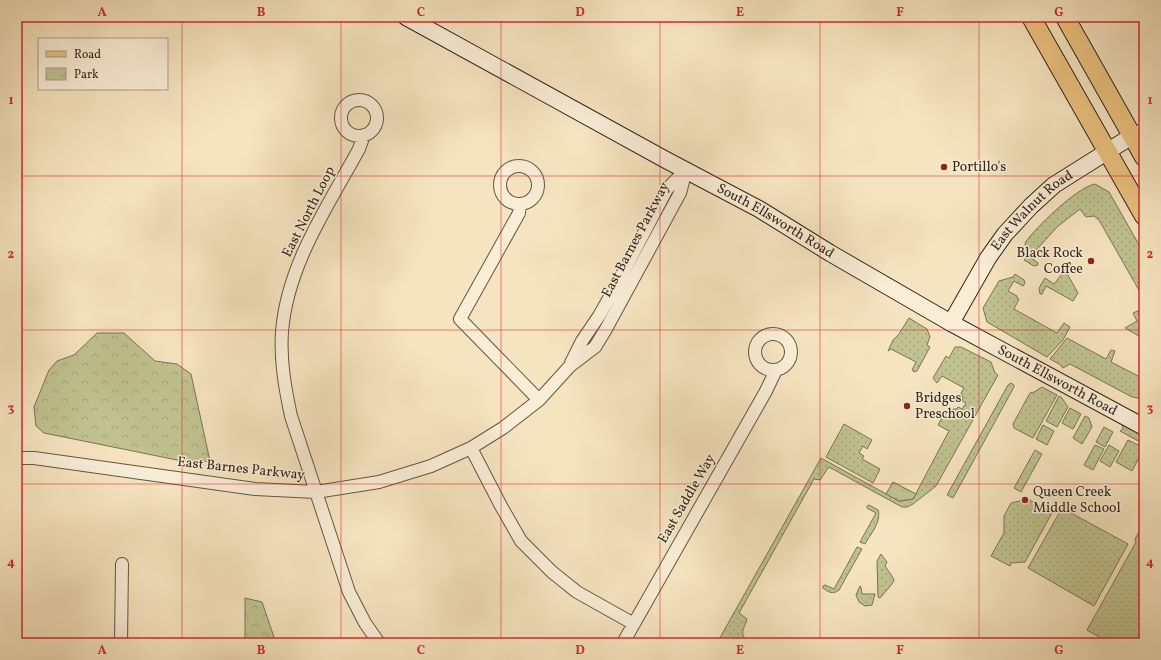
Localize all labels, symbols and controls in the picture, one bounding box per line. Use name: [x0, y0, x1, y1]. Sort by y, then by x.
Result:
text: A: [97, 4, 107, 22]
text: B: [257, 4, 266, 22]
text: C: [417, 4, 425, 22]
text: D: [575, 4, 585, 22]
text: E: [736, 4, 744, 22]
text: F: [896, 4, 904, 22]
text: G: [1054, 4, 1064, 22]
legend: [38, 38, 168, 90]
text: Road: [74, 47, 101, 63]
text: Park: [74, 67, 99, 83]
text: 1: [8, 92, 14, 110]
text: 1: [1147, 92, 1153, 110]
place label: Portillo's: [952, 158, 1006, 177]
marker: Portillo's: [939, 162, 949, 172]
street label: East North Loop: [278, 163, 340, 261]
street label: East Walnut Road: [987, 166, 1077, 255]
street label: East Barnes Parkway: [598, 179, 675, 301]
street label: South Ellsworth Road: [713, 179, 838, 263]
place label: Black Rock Coffee: [1017, 244, 1083, 279]
text: 2: [8, 246, 15, 264]
text: 2: [1147, 246, 1154, 264]
marker: Black Rock Coffee: [1086, 256, 1096, 266]
street label: South Ellsworth Road: [994, 340, 1121, 420]
place label: Bridges Preschool: [915, 389, 975, 424]
text: 3: [8, 400, 15, 418]
text: 3: [1147, 400, 1154, 418]
marker: Bridges Preschool: [902, 401, 912, 411]
street label: East Saddle Way: [654, 451, 720, 547]
street label: East Barnes Parkway: [176, 453, 306, 485]
place label: Queen Creek Middle School: [1033, 483, 1121, 518]
marker: Queen Creek Middle School: [1020, 495, 1030, 505]
text: 4: [7, 554, 15, 572]
text: 4: [1146, 554, 1154, 572]
text: A: [97, 642, 107, 660]
text: B: [257, 642, 266, 660]
text: C: [417, 642, 425, 660]
text: D: [575, 642, 585, 660]
text: E: [736, 642, 744, 660]
text: F: [896, 642, 904, 660]
text: G: [1054, 642, 1064, 660]

